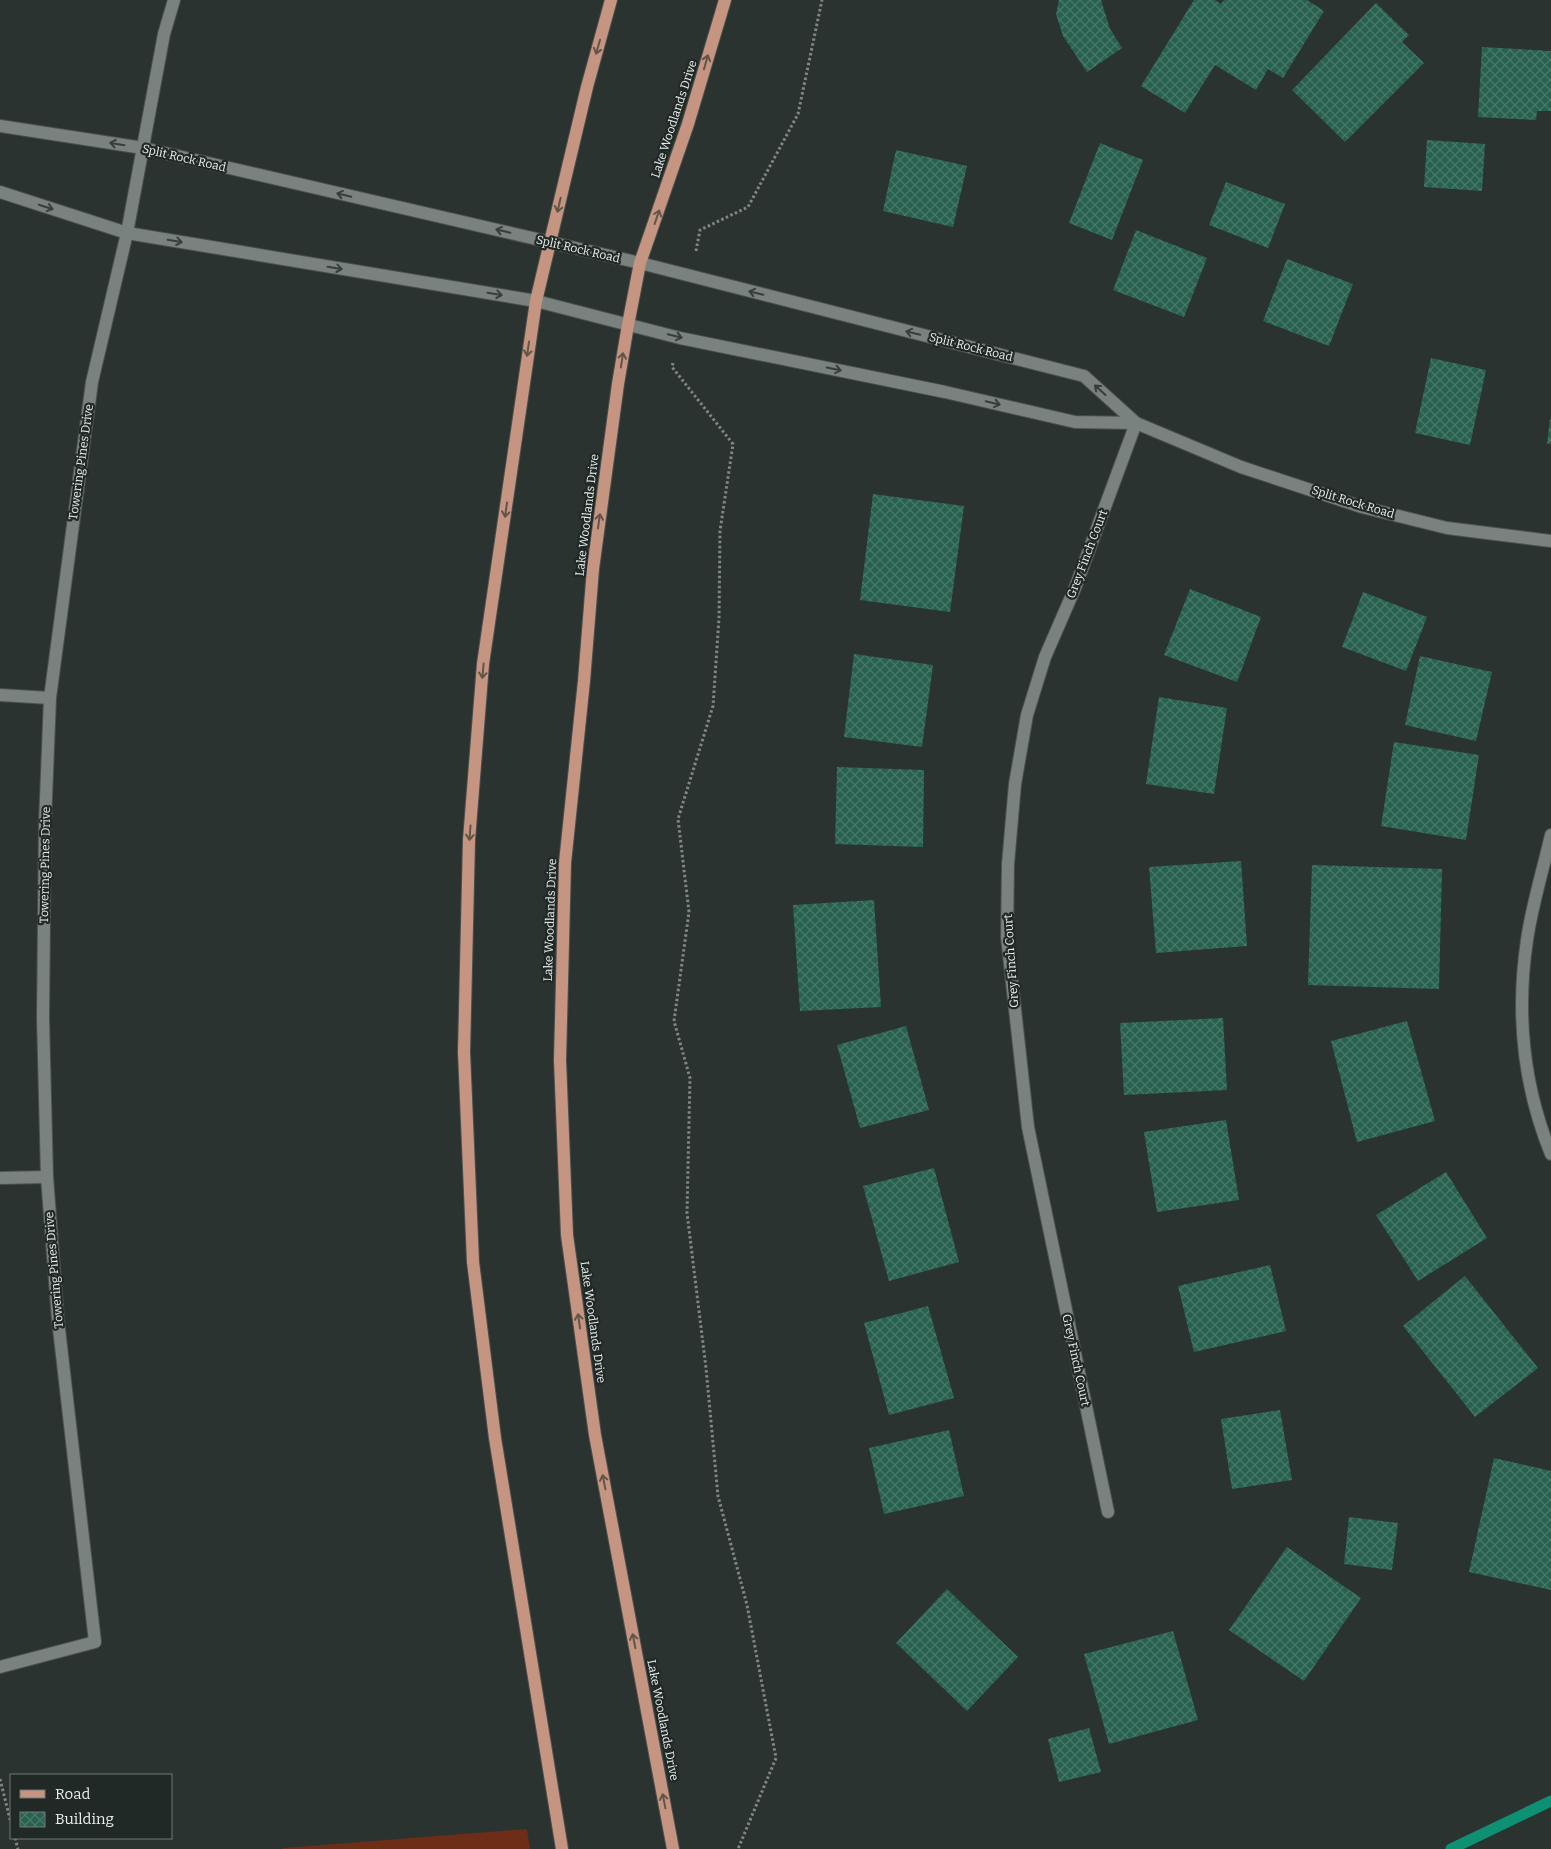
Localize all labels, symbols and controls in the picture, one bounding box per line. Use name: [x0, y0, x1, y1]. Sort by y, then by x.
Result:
one-way arrow: [592, 39, 602, 55]
one-way arrow: [702, 55, 712, 71]
street label: Lake Woodlands Drive: [648, 58, 700, 180]
one-way arrow: [110, 139, 126, 149]
street label: Split Rock Road: [141, 142, 227, 174]
one-way arrow: [337, 190, 353, 199]
one-way arrow: [554, 196, 563, 212]
one-way arrow: [38, 203, 54, 213]
one-way arrow: [652, 209, 662, 225]
one-way arrow: [495, 226, 511, 235]
street label: Split Rock Road: [535, 233, 621, 265]
one-way arrow: [166, 237, 182, 247]
one-way arrow: [327, 263, 343, 273]
one-way arrow: [748, 288, 764, 298]
one-way arrow: [487, 290, 503, 300]
one-way arrow: [906, 328, 922, 337]
street label: Split Rock Road: [928, 330, 1014, 364]
one-way arrow: [667, 332, 683, 341]
one-way arrow: [523, 341, 533, 357]
one-way arrow: [617, 352, 627, 368]
one-way arrow: [826, 365, 842, 374]
one-way arrow: [1094, 384, 1106, 396]
one-way arrow: [985, 399, 1001, 408]
street label: Towering Pines Drive: [66, 403, 96, 521]
street label: Lake Woodlands Drive: [573, 453, 601, 577]
street label: Split Rock Road: [1310, 483, 1396, 521]
one-way arrow: [500, 502, 510, 518]
street label: Grey Finch Court: [1064, 507, 1111, 600]
one-way arrow: [595, 513, 605, 529]
one-way arrow: [478, 663, 487, 679]
street label: Towering Pines Drive: [37, 806, 53, 924]
one-way arrow: [465, 825, 474, 841]
street label: Lake Woodlands Drive: [541, 858, 559, 982]
street label: Grey Finch Court: [1001, 913, 1021, 1008]
street label: Towering Pines Drive: [42, 1211, 66, 1329]
street label: Lake Woodlands Drive: [578, 1260, 608, 1384]
one-way arrow: [574, 1313, 584, 1329]
street label: Grey Finch Court: [1059, 1313, 1093, 1408]
one-way arrow: [598, 1474, 608, 1490]
one-way arrow: [628, 1634, 638, 1650]
street label: Lake Woodlands Drive: [644, 1658, 682, 1782]
legend: [10, 1774, 172, 1839]
text: Road: [55, 1785, 90, 1803]
one-way arrow: [658, 1794, 668, 1810]
text: Building: [55, 1810, 114, 1828]

